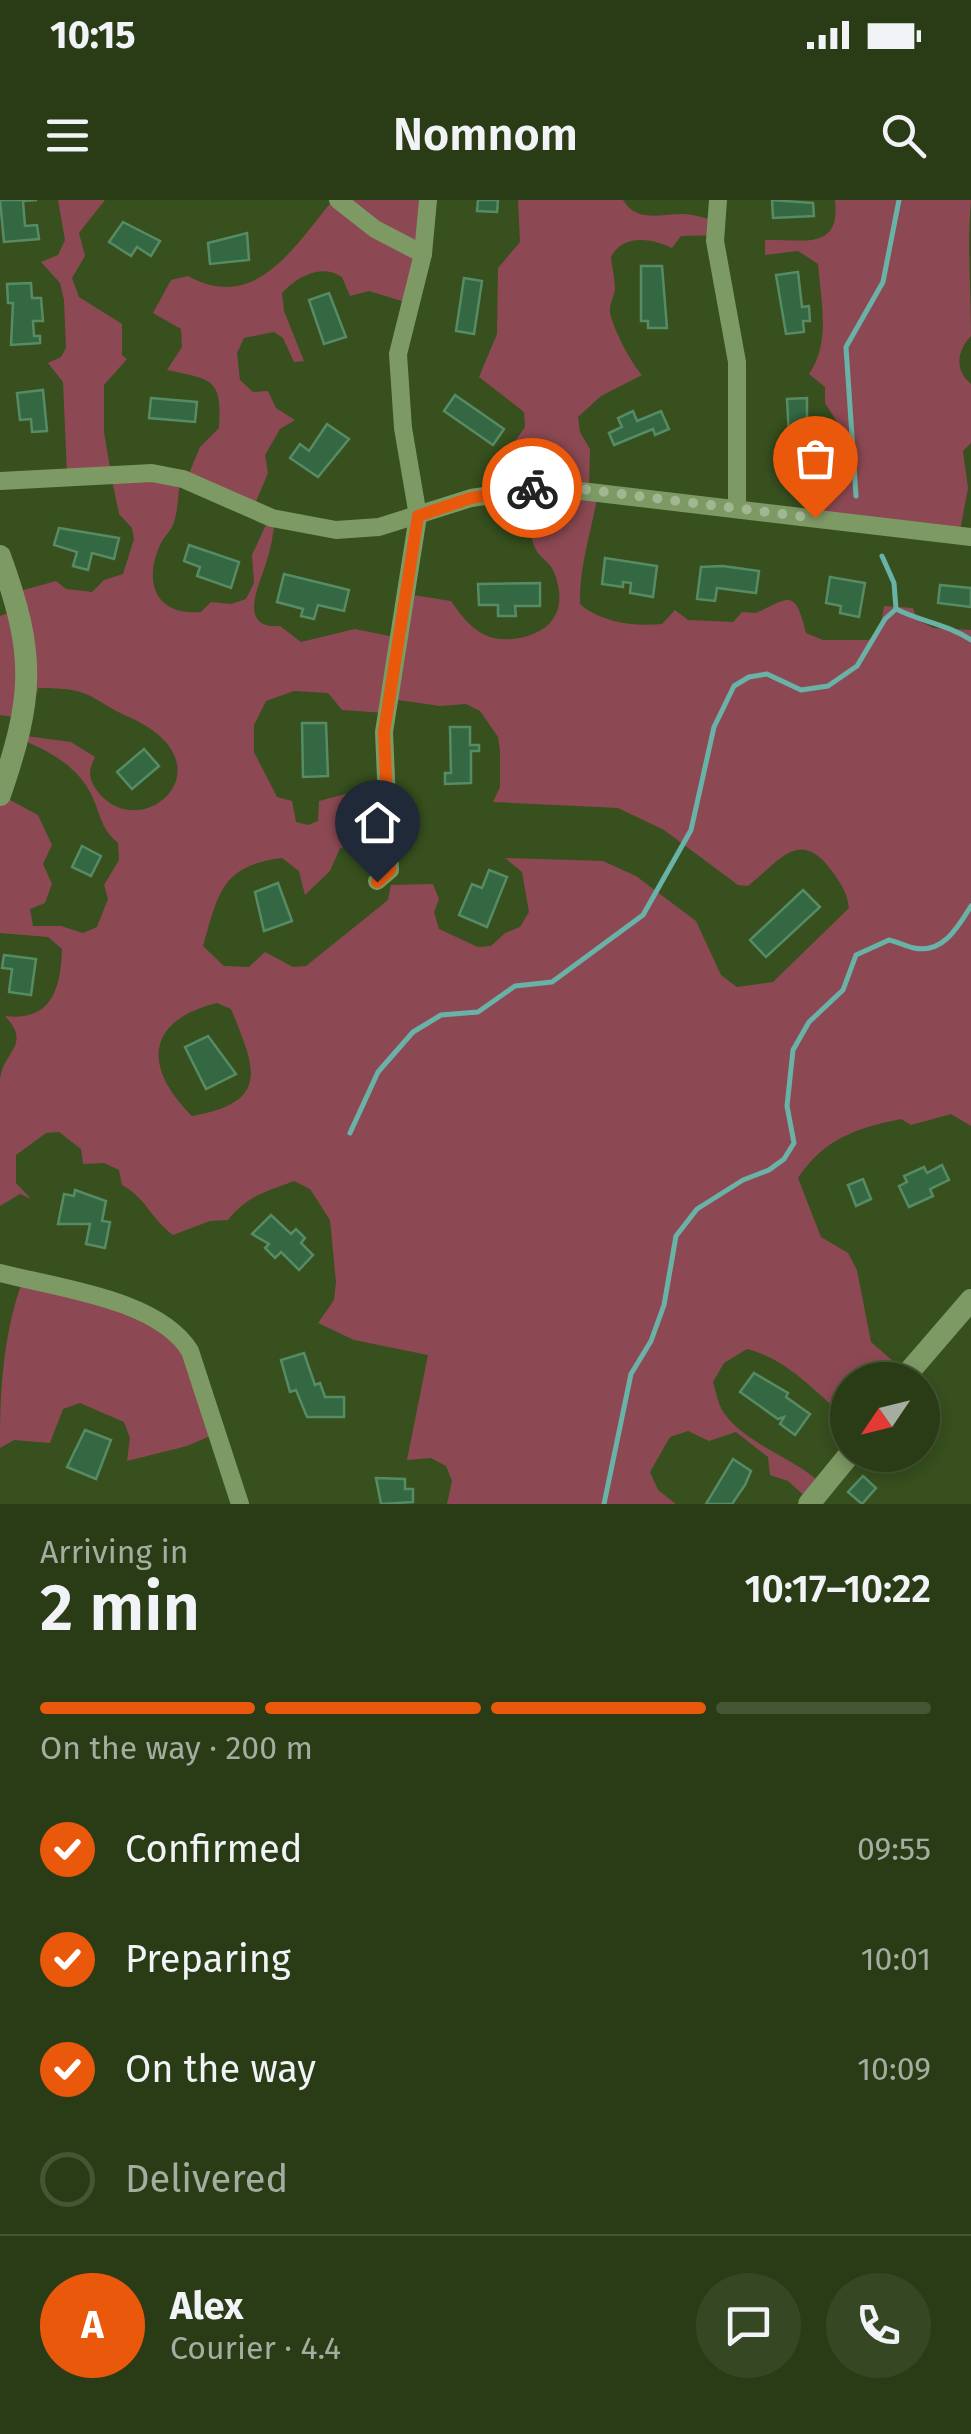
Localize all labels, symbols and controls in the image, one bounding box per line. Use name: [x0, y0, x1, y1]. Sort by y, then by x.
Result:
text: 10:15: [50, 12, 136, 58]
icon: menu: [40, 108, 95, 163]
text: Nomnom: [393, 108, 578, 162]
icon: search: [876, 108, 931, 163]
pin: [773, 416, 858, 519]
icon: bag: [788, 431, 843, 486]
courier: [482, 438, 582, 538]
icon: bike: [505, 461, 560, 516]
pin: [335, 780, 420, 883]
icon: home: [350, 795, 405, 850]
north arrow: [830, 1362, 940, 1472]
map controls: [830, 1362, 940, 1472]
text: Arriving in: [40, 1533, 188, 1571]
text: 10:17–10:22: [745, 1566, 931, 1612]
text: 2 min: [40, 1569, 200, 1647]
text: On the way · 200 m: [40, 1729, 313, 1767]
icon: check: [40, 1822, 95, 1877]
text: Confirmed: [125, 1826, 303, 1872]
text: 09:55: [857, 1830, 931, 1868]
icon: check: [40, 1932, 95, 1987]
text: Preparing: [125, 1936, 291, 1982]
text: 10:01: [861, 1940, 931, 1978]
icon: check: [40, 2042, 95, 2097]
text: On the way: [125, 2046, 316, 2092]
text: 10:09: [857, 2050, 931, 2088]
text: Delivered: [125, 2156, 288, 2202]
button: chat: [696, 2273, 801, 2378]
button: phone: [826, 2273, 931, 2378]
text: Alex: [170, 2283, 243, 2329]
text: A: [81, 2302, 104, 2348]
text: Courier · 4.4: [170, 2329, 341, 2367]

